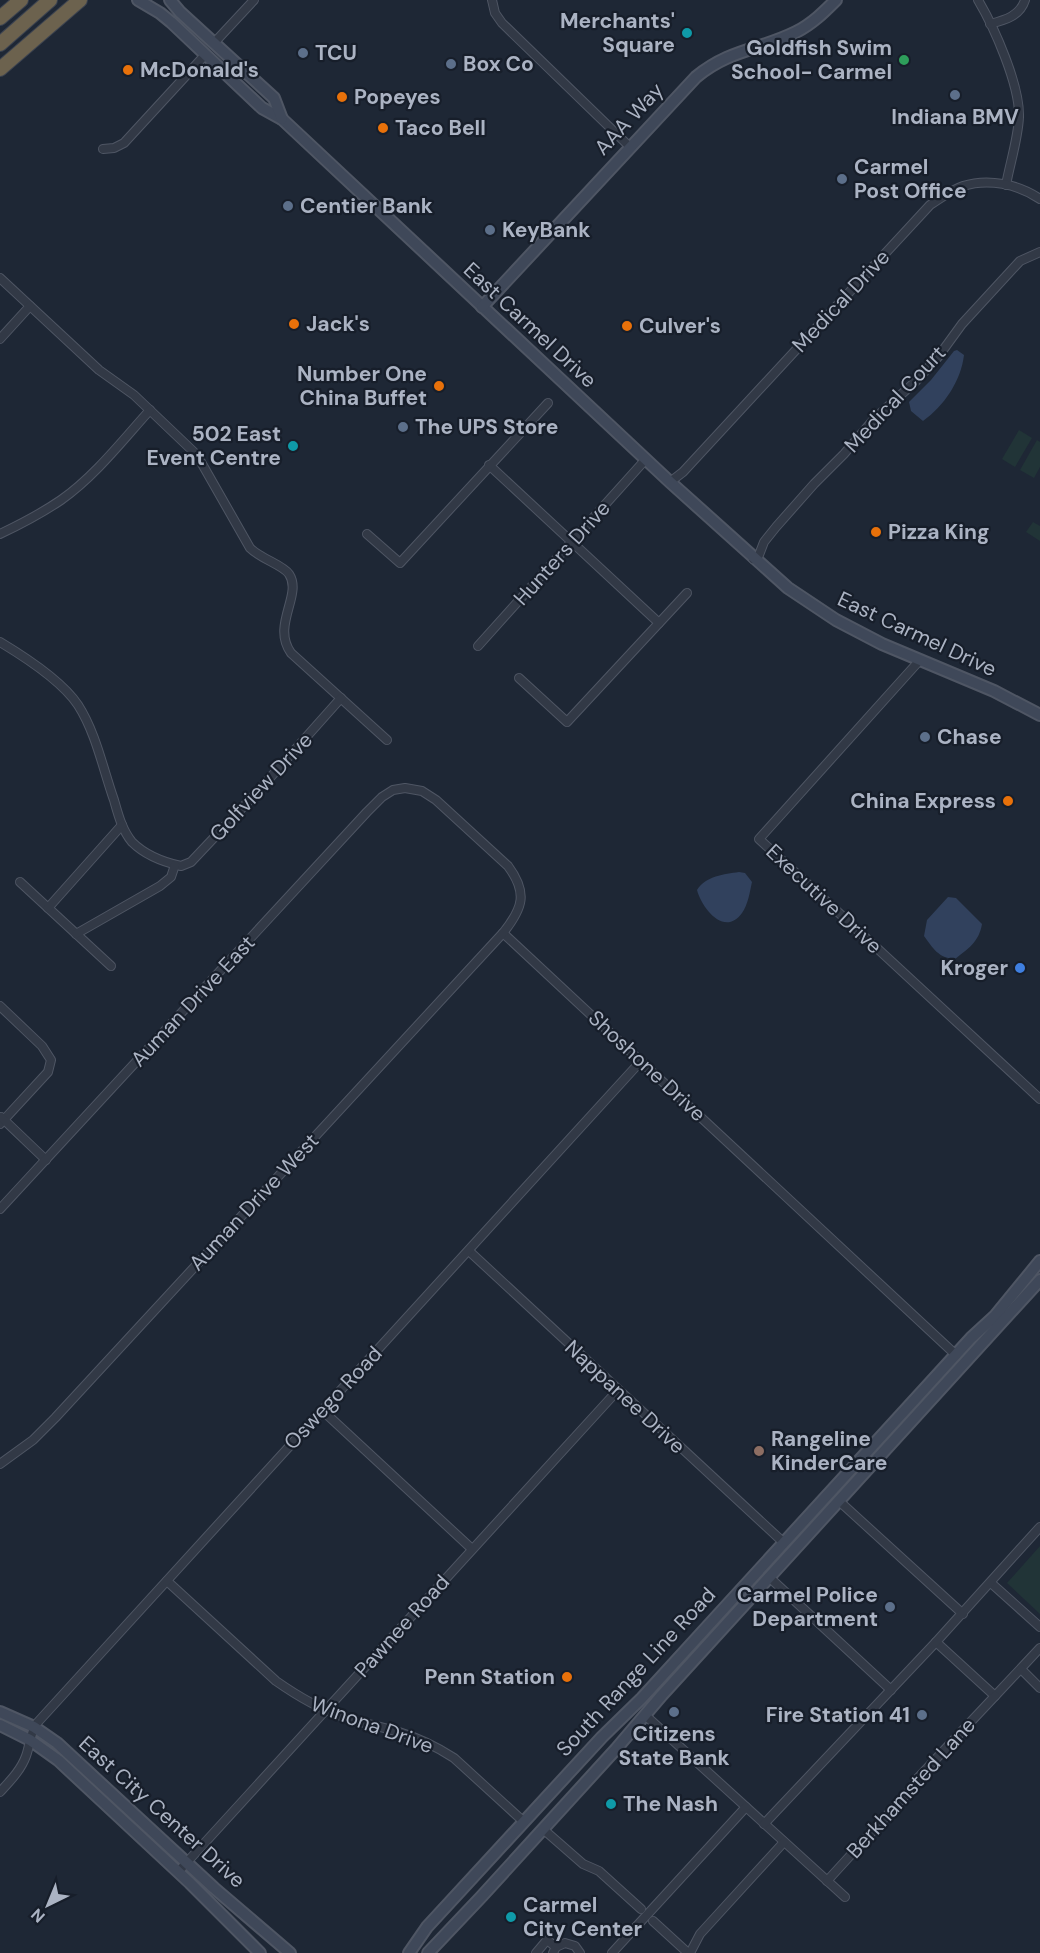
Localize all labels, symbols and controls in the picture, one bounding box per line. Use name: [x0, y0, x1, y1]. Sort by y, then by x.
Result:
place label: Merchants' Square: [560, 7, 675, 59]
marker: Merchants' Square: [680, 26, 694, 40]
place label: Goldfish Swim School- Carmel: [731, 34, 892, 86]
place label: TCU: [315, 39, 357, 67]
marker: TCU: [296, 46, 310, 60]
place label: Box Co: [463, 50, 534, 78]
marker: Goldfish Swim School- Carmel: [897, 53, 911, 67]
place label: McDonald's: [140, 56, 259, 84]
marker: Box Co: [444, 57, 458, 71]
marker: McDonald's: [121, 63, 135, 77]
street label: AAA Way: [588, 76, 670, 161]
place label: Popeyes: [354, 83, 441, 111]
marker: Indiana BMV: [948, 88, 962, 102]
marker: Popeyes: [335, 90, 349, 104]
place label: Indiana BMV: [891, 103, 1019, 131]
place label: Taco Bell: [395, 114, 486, 142]
marker: Taco Bell: [376, 121, 390, 135]
place label: Carmel Post Office: [854, 153, 967, 205]
marker: Carmel Post Office: [835, 172, 849, 186]
place label: Centier Bank: [300, 192, 433, 220]
marker: Centier Bank: [281, 199, 295, 213]
place label: KeyBank: [502, 216, 590, 244]
marker: KeyBank: [483, 223, 497, 237]
street label: Medical Drive: [786, 243, 896, 359]
street label: East Carmel Drive: [458, 256, 603, 394]
place label: Jack's: [306, 310, 370, 338]
place label: Culver's: [639, 312, 721, 340]
marker: Jack's: [287, 317, 301, 331]
marker: Culver's: [620, 319, 634, 333]
street label: Medical Court: [838, 339, 952, 459]
place label: Number One China Buffet: [297, 360, 427, 412]
marker: Number One China Buffet: [432, 379, 446, 393]
place label: The UPS Store: [415, 413, 558, 441]
place label: 502 East Event Centre: [146, 420, 281, 472]
marker: The UPS Store: [396, 420, 410, 434]
marker: 502 East Event Centre: [286, 439, 300, 453]
street label: Hunters Drive: [507, 495, 617, 611]
place label: Pizza King: [888, 518, 989, 546]
marker: Pizza King: [869, 525, 883, 539]
street label: East Carmel Drive: [833, 585, 1001, 683]
place label: Chase: [937, 723, 1002, 751]
street label: Golfview Drive: [203, 727, 319, 847]
marker: Chase: [918, 730, 932, 744]
place label: China Express: [850, 787, 996, 815]
marker: China Express: [1001, 794, 1015, 808]
street label: Executive Drive: [760, 838, 888, 960]
street label: Auman Drive East: [125, 929, 261, 1073]
place label: Kroger: [940, 954, 1008, 982]
marker: Kroger: [1013, 961, 1027, 975]
street label: Shoshone Drive: [582, 1004, 712, 1128]
street label: Auman Drive West: [183, 1127, 325, 1277]
street label: Nappanee Drive: [559, 1334, 691, 1460]
street label: Oswego Road: [278, 1340, 388, 1456]
place label: Rangeline KinderCare: [771, 1425, 887, 1477]
marker: Rangeline KinderCare: [752, 1444, 766, 1458]
street label: Pawnee Road: [348, 1569, 456, 1683]
street label: South Range Line Road: [550, 1581, 722, 1763]
place label: Carmel Police Department: [737, 1581, 878, 1633]
marker: Carmel Police Department: [883, 1600, 897, 1614]
place label: Penn Station: [425, 1663, 555, 1691]
marker: Penn Station: [560, 1670, 574, 1684]
street label: Winona Drive: [307, 1690, 437, 1760]
place label: Fire Station 41: [766, 1701, 910, 1729]
marker: Citizens State Bank: [667, 1705, 681, 1719]
marker: Fire Station 41: [915, 1708, 929, 1722]
street label: Berkhamsted Lane: [840, 1712, 982, 1864]
place label: Citizens State Bank: [618, 1720, 730, 1772]
street label: East City Center Drive: [73, 1730, 251, 1894]
place label: The Nash: [623, 1790, 718, 1818]
marker: The Nash: [604, 1797, 618, 1811]
north arrow: [18, 1875, 78, 1935]
place label: Carmel City Center: [523, 1891, 643, 1943]
text: N: [27, 1904, 50, 1927]
marker: Carmel City Center: [504, 1910, 518, 1924]

